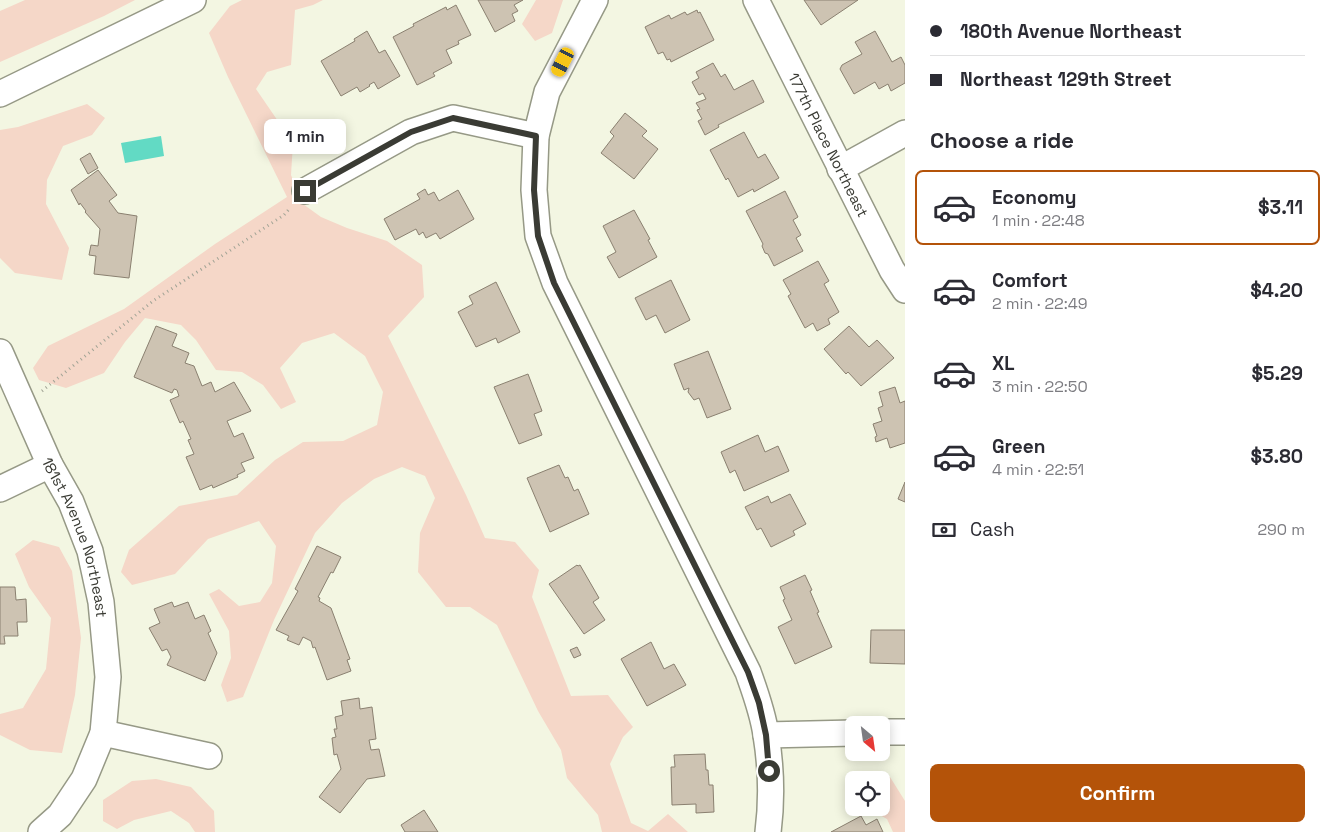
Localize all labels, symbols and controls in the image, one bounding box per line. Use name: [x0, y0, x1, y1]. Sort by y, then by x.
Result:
text: 180th Avenue Northeast: [960, 19, 1182, 44]
car: [549, 45, 576, 79]
text: Northeast 129th Street: [960, 67, 1172, 92]
street label: 177th Place Northeast: [785, 69, 873, 220]
callout: 1 min: [264, 119, 346, 154]
text: 1 min: [285, 126, 325, 147]
text: Choose a ride: [930, 126, 1074, 154]
route end: [294, 180, 316, 202]
icon: car: [932, 185, 977, 230]
text: Economy: [992, 185, 1076, 210]
text: $3.11: [1258, 195, 1303, 220]
text: 1 min · 22:48: [992, 210, 1085, 231]
icon: car: [932, 268, 977, 313]
text: Comfort: [992, 268, 1068, 293]
text: $4.20: [1250, 278, 1303, 303]
text: 2 min · 22:49: [992, 293, 1088, 314]
icon: car: [932, 351, 977, 396]
text: XL: [992, 351, 1015, 376]
text: $5.29: [1251, 361, 1303, 386]
text: 3 min · 22:50: [992, 376, 1088, 397]
icon: car: [932, 434, 977, 479]
text: Green: [992, 434, 1045, 459]
text: $3.80: [1251, 444, 1303, 469]
street label: 181st Avenue Northeast: [38, 454, 112, 618]
text: 4 min · 22:51: [992, 459, 1084, 480]
icon: cash: [930, 516, 958, 544]
text: Cash: [970, 517, 1015, 542]
text: 290 m: [1257, 519, 1305, 540]
north arrow: [845, 716, 890, 761]
map controls: [845, 716, 890, 816]
route start: [758, 760, 780, 782]
button: Confirm: [930, 764, 1305, 822]
button: locate: [845, 771, 890, 816]

